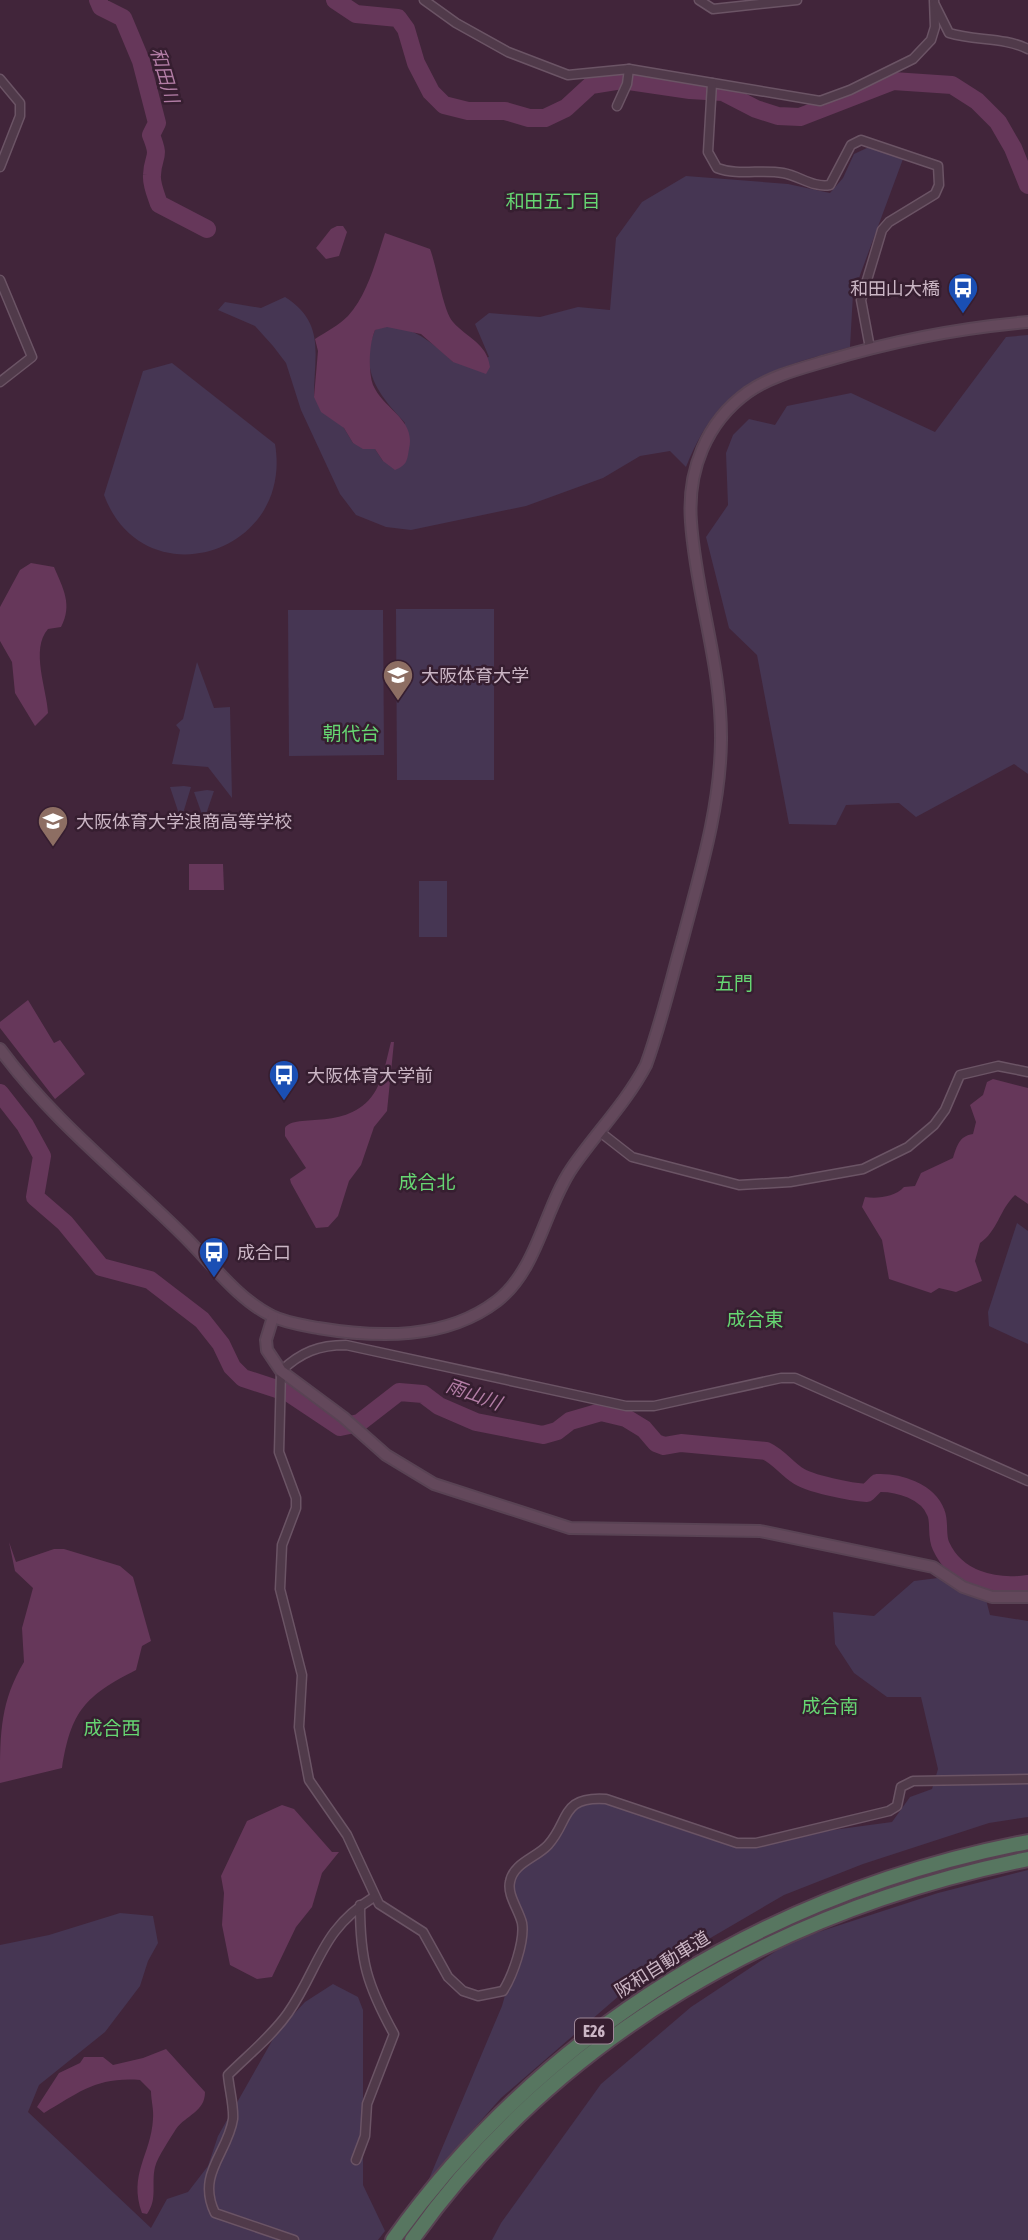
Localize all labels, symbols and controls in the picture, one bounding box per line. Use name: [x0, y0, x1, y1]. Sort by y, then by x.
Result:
water label: 和田川: [147, 45, 184, 107]
district label: 和田五丁目: [505, 190, 601, 212]
bus stop icon: 和田山大橋: [946, 271, 980, 315]
place label: 和田山大橋: [850, 278, 940, 299]
school or university icon: 大阪体育大学: [381, 658, 415, 702]
place label: 大阪体育大学: [421, 665, 529, 686]
district label: 朝代台: [322, 722, 380, 744]
school or university icon: 大阪体育大学浪商高等学校: [36, 804, 70, 848]
place label: 大阪体育大学浪商高等学校: [76, 811, 292, 832]
district label: 五門: [715, 972, 753, 994]
bus stop icon: 大阪体育大学前: [267, 1058, 301, 1102]
place label: 大阪体育大学前: [307, 1065, 433, 1086]
district label: 成合北: [398, 1171, 456, 1193]
bus stop icon: 成合口: [197, 1235, 231, 1279]
place label: 成合口: [237, 1242, 291, 1263]
district label: 成合東: [726, 1308, 784, 1330]
water label: 雨山川: [443, 1374, 506, 1415]
district label: 成合南: [801, 1695, 859, 1717]
district label: 成合西: [83, 1717, 141, 1739]
street label: 阪和自動車道: [611, 1926, 713, 2002]
road number: E26: [575, 2019, 613, 2044]

